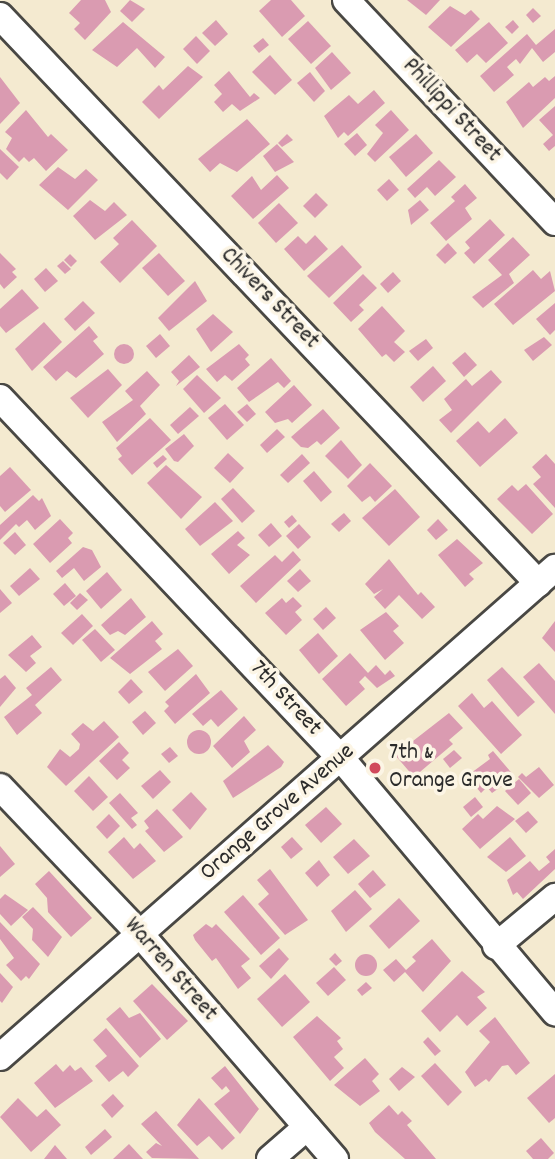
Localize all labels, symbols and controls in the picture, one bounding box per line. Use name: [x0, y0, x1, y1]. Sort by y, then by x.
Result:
street label: Phillippi Street: [395, 53, 507, 169]
street label: Chivers Street: [213, 242, 325, 356]
street label: 7th Street: [243, 655, 327, 743]
street label: Orange Grove Avenue: [195, 738, 361, 888]
place label: 7th & Orange Grove: [389, 740, 513, 796]
marker: 7th & Orange Grove: [367, 760, 383, 776]
street label: Warren Street: [117, 912, 223, 1028]

